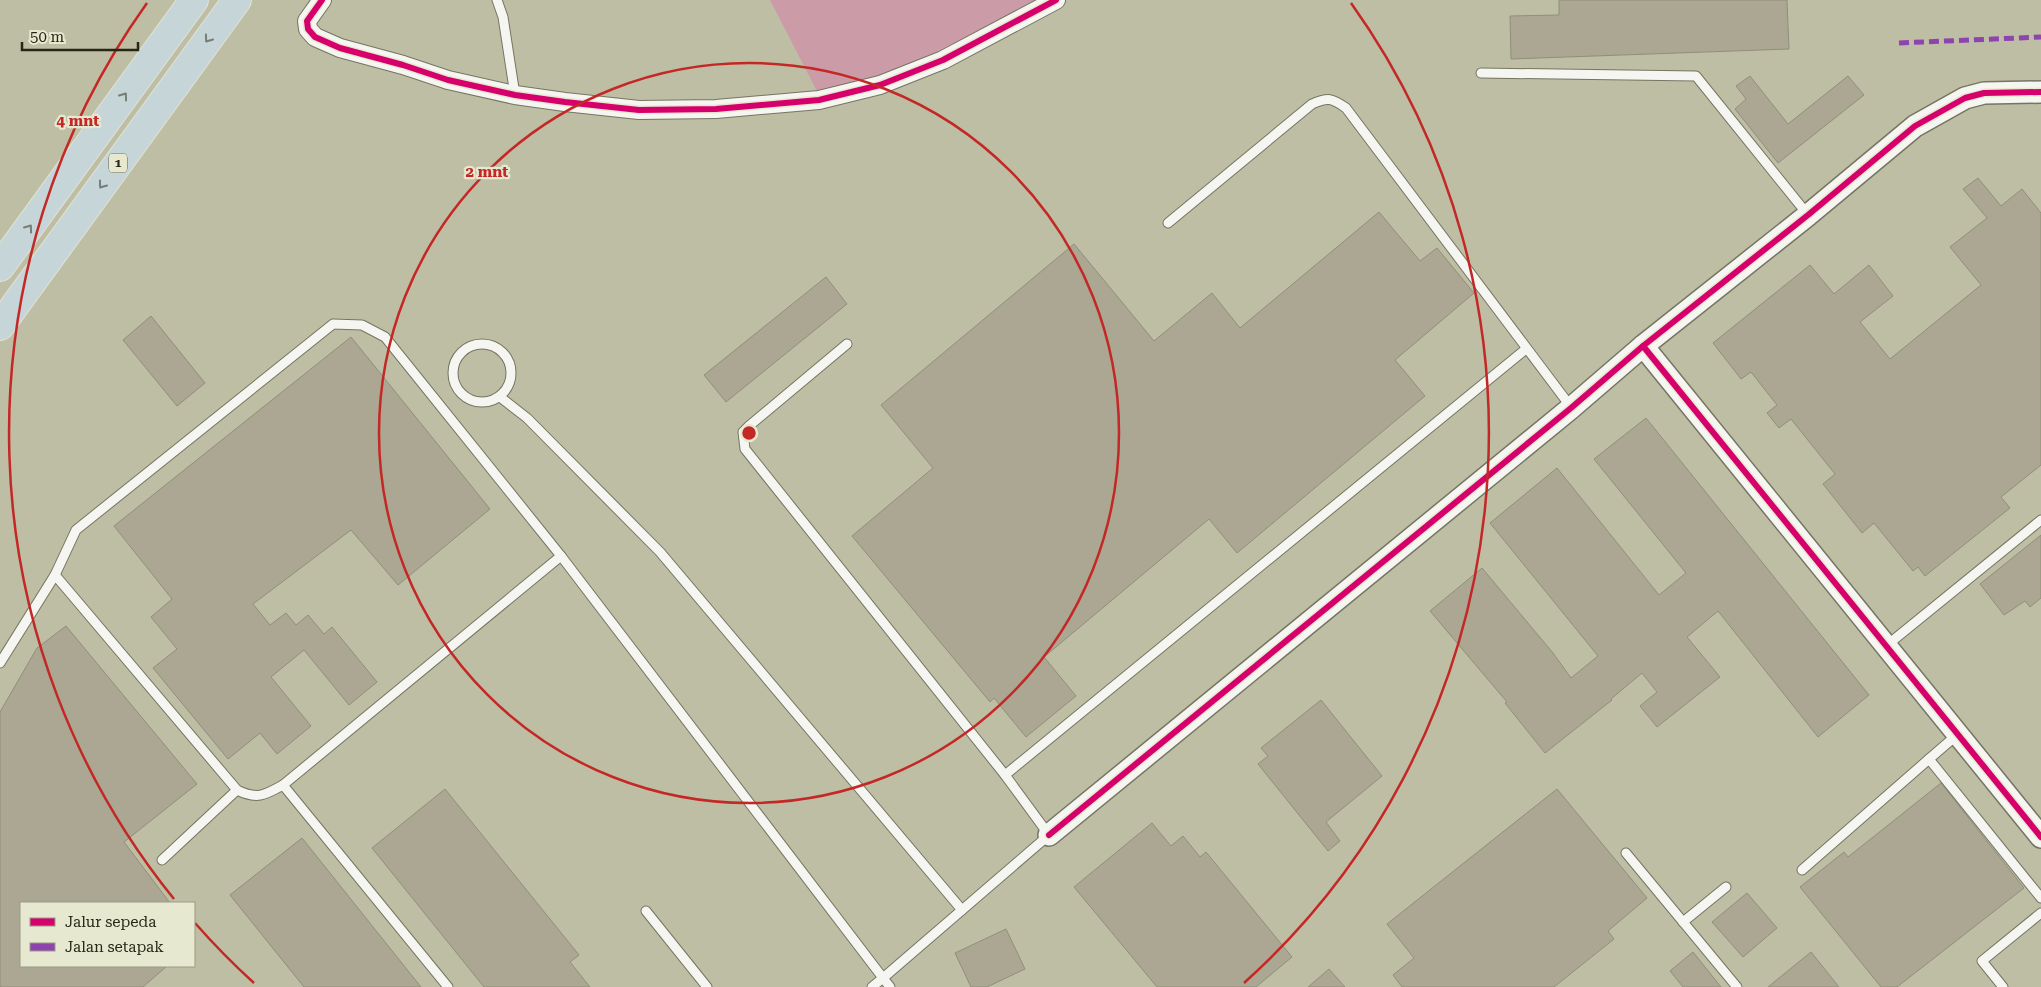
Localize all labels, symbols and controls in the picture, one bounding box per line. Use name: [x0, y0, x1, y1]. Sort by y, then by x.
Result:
scale bar: [22, 20, 139, 52]
text: 50 m: [30, 28, 65, 46]
one-way arrow: [205, 34, 214, 43]
one-way arrow: [118, 92, 127, 102]
text: 4 mnt: [57, 112, 99, 130]
road number: 1: [109, 154, 127, 172]
text: 2 mnt: [466, 163, 508, 181]
one-way arrow: [99, 179, 108, 189]
one-way arrow: [23, 224, 32, 234]
centre of rings: [740, 424, 758, 442]
legend: [20, 902, 195, 967]
text: Jalur sepeda: [65, 913, 156, 931]
text: Jalan setapak: [65, 938, 164, 956]

